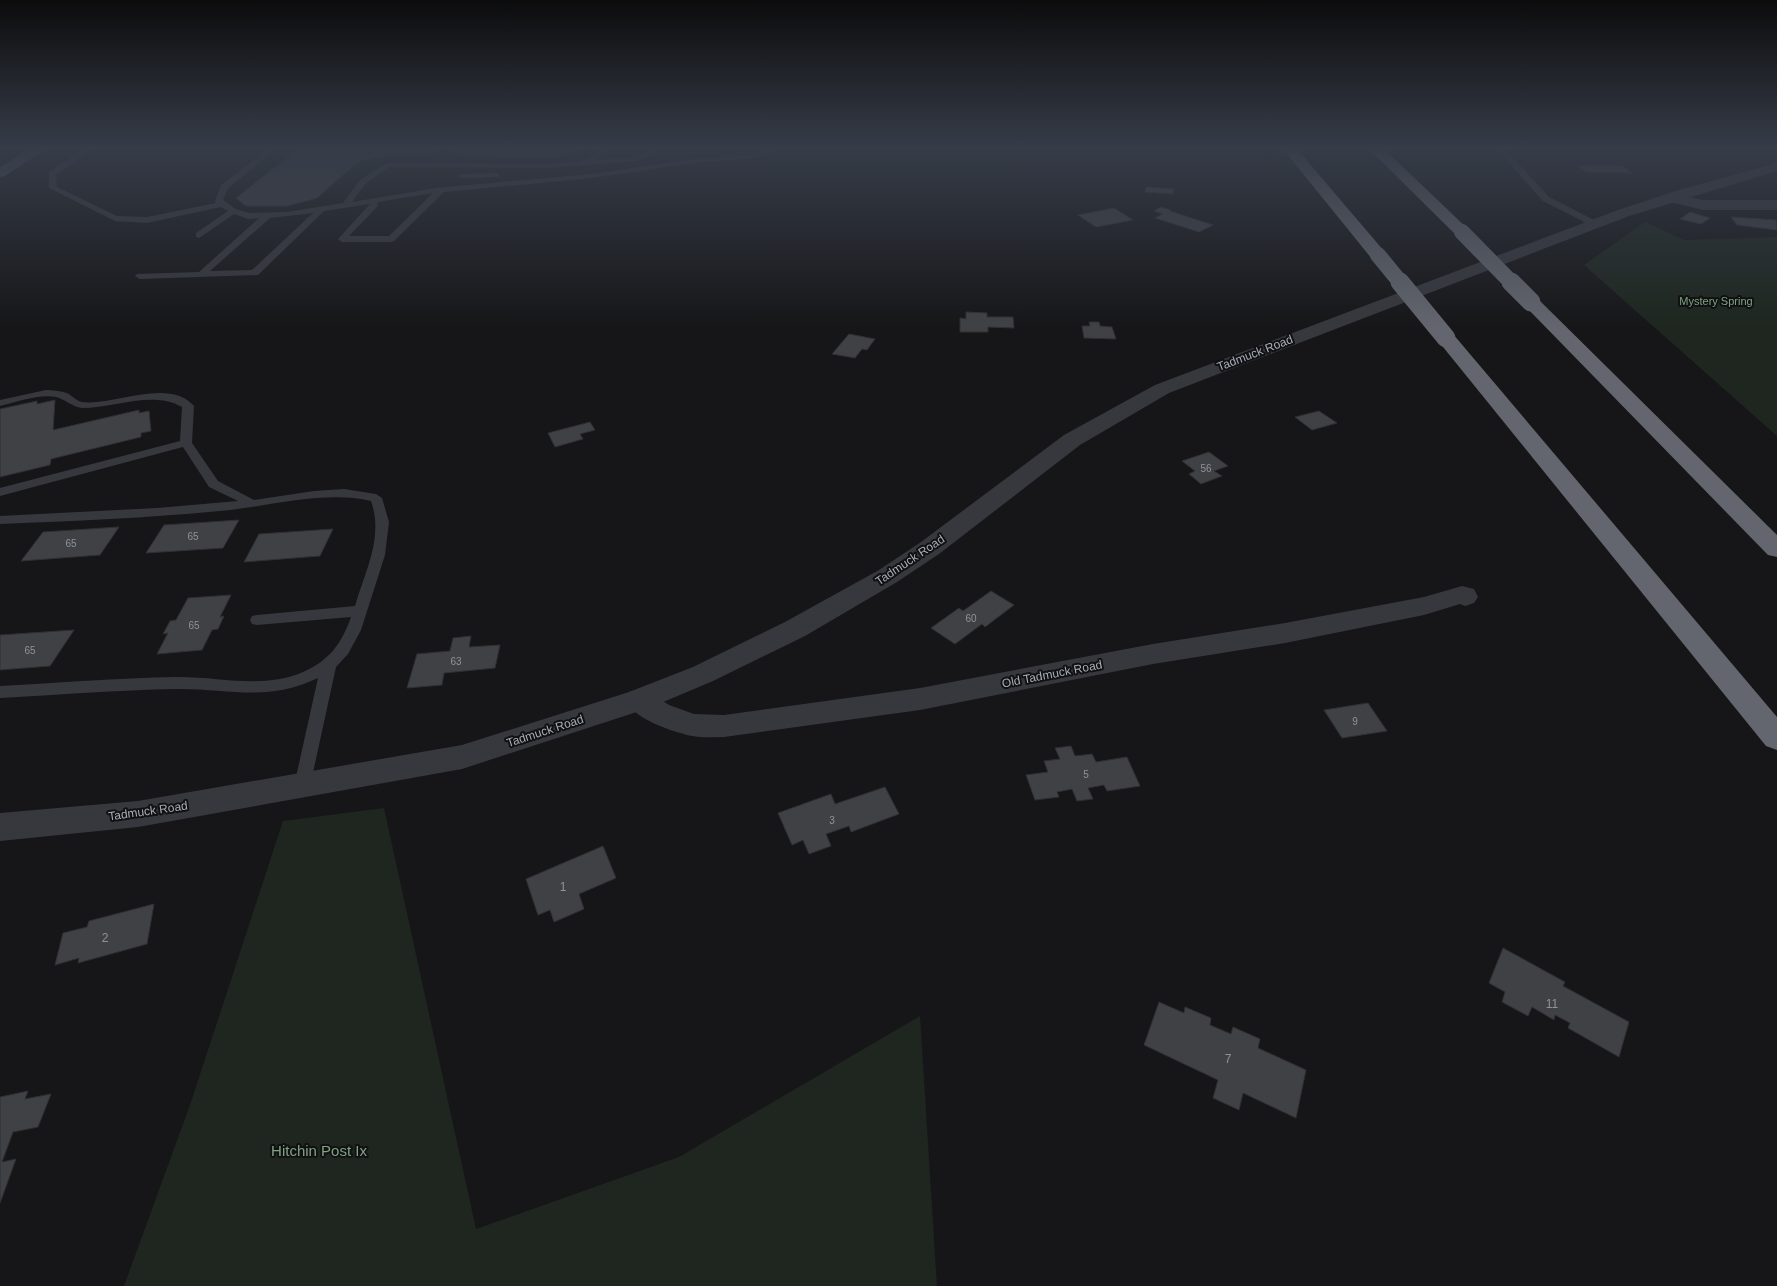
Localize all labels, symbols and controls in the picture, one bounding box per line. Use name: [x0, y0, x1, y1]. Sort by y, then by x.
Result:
park label: Mystery Spring: [1679, 295, 1753, 307]
street label: Tadmuck Road: [1215, 332, 1295, 374]
house number: 56: [1200, 463, 1212, 474]
house number: 65: [187, 531, 199, 542]
street label: Tadmuck Road: [873, 532, 947, 588]
house number: 65: [65, 538, 77, 549]
house number: 60: [965, 613, 977, 624]
house number: 65: [188, 620, 200, 631]
house number: 65: [24, 645, 36, 656]
house number: 63: [450, 656, 462, 667]
street label: Old Tadmuck Road: [1001, 657, 1103, 691]
street label: Tadmuck Road: [505, 712, 585, 750]
house number: 9: [1352, 716, 1358, 727]
house number: 5: [1083, 769, 1089, 780]
street label: Tadmuck Road: [107, 798, 189, 824]
house number: 3: [829, 815, 835, 826]
house number: 1: [560, 880, 567, 894]
house number: 2: [102, 931, 109, 945]
house number: 11: [1546, 997, 1559, 1011]
house number: 7: [1225, 1052, 1232, 1066]
park label: Hitchin Post Ix: [271, 1142, 367, 1159]

